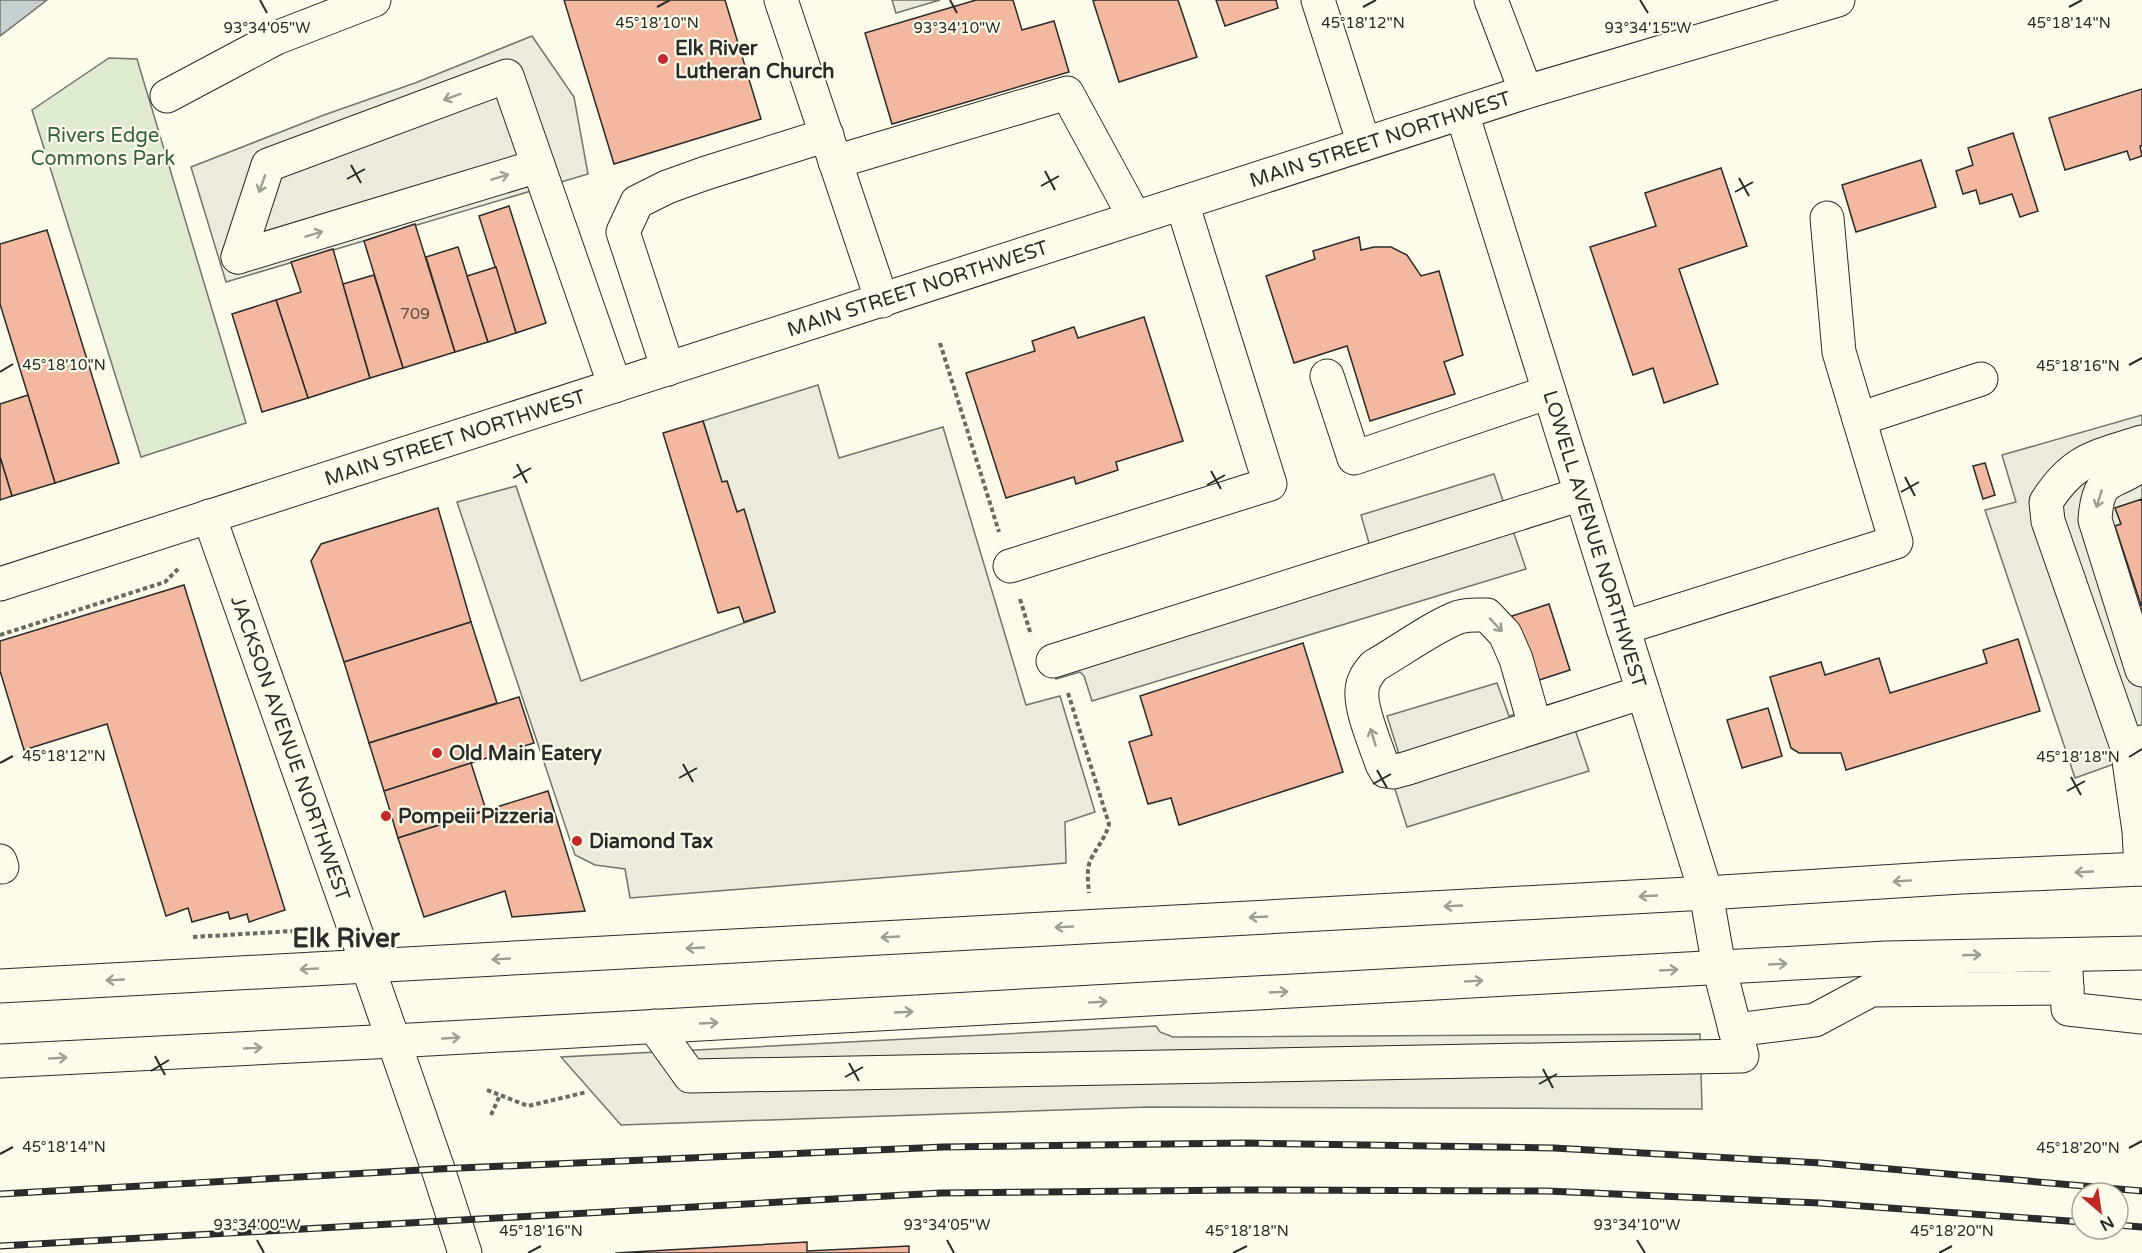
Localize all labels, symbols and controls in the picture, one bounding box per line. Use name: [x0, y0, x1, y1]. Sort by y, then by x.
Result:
text: 45°18'10"N: [615, 14, 699, 32]
text: 45°18'12"N: [1321, 14, 1405, 32]
text: 45°18'14"N: [2027, 14, 2111, 32]
text: 93°34'05"W: [224, 19, 310, 37]
text: 93°34'10"W: [914, 19, 1000, 37]
text: 93°34'15"W: [1605, 19, 1691, 37]
place label: Elk River Lutheran Church: [675, 37, 835, 84]
marker: Elk River Lutheran Church: [656, 52, 670, 66]
street label: MAIN STREET NORTHWEST: [1247, 87, 1514, 193]
one-way arrow: [443, 92, 462, 103]
park label: Rivers Edge Commons Park: [31, 124, 175, 171]
one-way arrow: [491, 171, 510, 182]
one-way arrow: [256, 174, 267, 193]
one-way arrow: [304, 228, 323, 239]
street label: MAIN STREET NORTHWEST: [784, 236, 1051, 342]
house number: 709: [400, 304, 430, 324]
text: 45°18'10"N: [22, 356, 106, 374]
text: 45°18'16"N: [2036, 357, 2120, 375]
street label: MAIN STREET NORTHWEST: [322, 385, 589, 492]
street label: LOWELL AVENUE NORTHWEST: [1537, 388, 1651, 691]
one-way arrow: [2093, 489, 2104, 508]
street label: JACKSON AVENUE NORTHWEST: [225, 593, 355, 904]
one-way arrow: [1489, 617, 1503, 632]
one-way arrow: [1367, 728, 1378, 747]
place label: Old Main Eatery: [449, 742, 602, 766]
marker: Old Main Eatery: [430, 746, 444, 760]
text: 45°18'12"N: [22, 747, 106, 765]
text: 45°18'18"N: [2036, 748, 2120, 766]
place label: Pompeii Pizzeria: [398, 805, 554, 829]
marker: Pompeii Pizzeria: [379, 809, 393, 823]
place label: Diamond Tax: [589, 830, 713, 854]
marker: Diamond Tax: [570, 834, 584, 848]
one-way arrow: [2074, 866, 2094, 877]
one-way arrow: [1893, 876, 1913, 887]
one-way arrow: [1638, 891, 1658, 902]
one-way arrow: [1444, 901, 1464, 912]
one-way arrow: [1249, 911, 1269, 922]
one-way arrow: [1054, 921, 1074, 932]
district label: Elk River: [292, 923, 401, 954]
one-way arrow: [880, 931, 900, 942]
one-way arrow: [686, 942, 706, 953]
one-way arrow: [1962, 950, 1982, 961]
one-way arrow: [491, 954, 511, 965]
one-way arrow: [1767, 958, 1787, 969]
one-way arrow: [300, 964, 320, 975]
one-way arrow: [1658, 965, 1678, 976]
one-way arrow: [105, 974, 125, 985]
one-way arrow: [1463, 976, 1483, 987]
one-way arrow: [1269, 986, 1289, 997]
one-way arrow: [1088, 996, 1108, 1007]
one-way arrow: [893, 1007, 913, 1018]
one-way arrow: [698, 1018, 718, 1029]
one-way arrow: [441, 1032, 461, 1043]
one-way arrow: [243, 1043, 263, 1054]
one-way arrow: [48, 1053, 68, 1064]
text: 45°18'14"N: [22, 1138, 106, 1156]
text: 45°18'20"N: [2036, 1139, 2120, 1157]
north arrow: [2070, 1181, 2130, 1241]
text: N: [2096, 1211, 2117, 1235]
text: 93°34'00"W: [214, 1216, 300, 1234]
text: 93°34'05"W: [904, 1216, 990, 1234]
text: 93°34'10"W: [1594, 1216, 1680, 1234]
text: 45°18'16"N: [499, 1222, 583, 1240]
text: 45°18'18"N: [1205, 1222, 1289, 1240]
text: 45°18'20"N: [1910, 1222, 1994, 1240]

